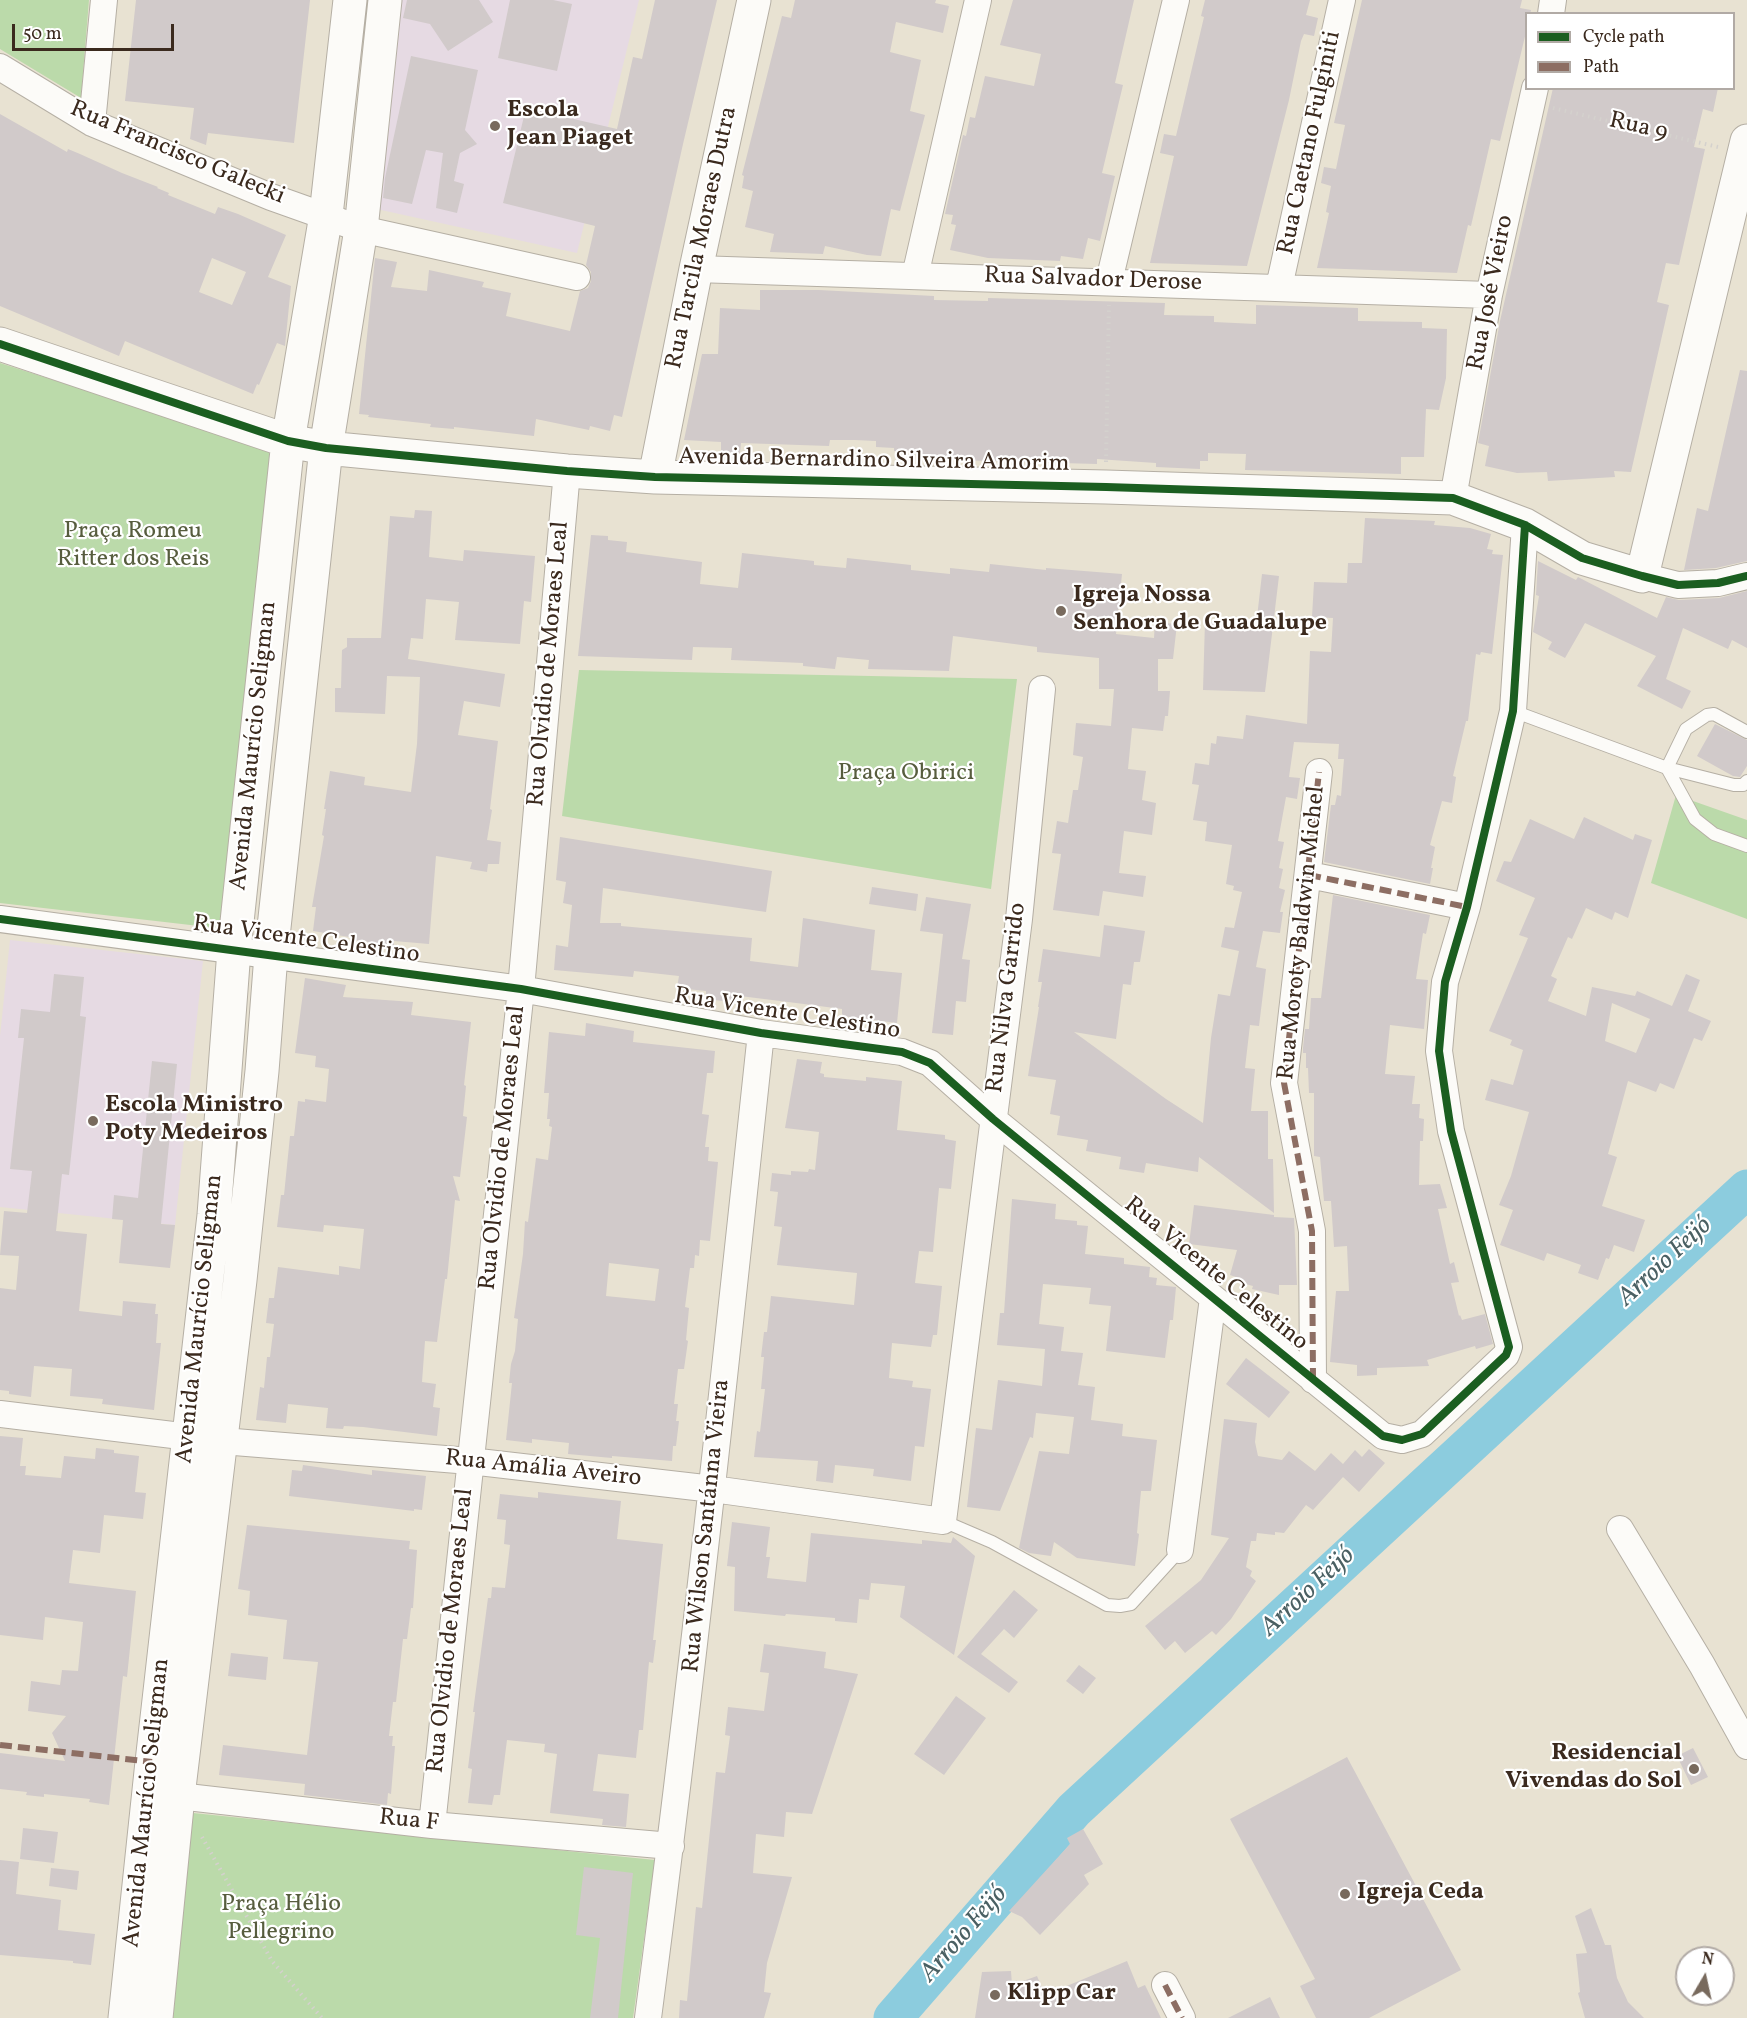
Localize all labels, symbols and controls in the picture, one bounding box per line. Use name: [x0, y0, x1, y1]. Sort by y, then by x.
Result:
scale bar: [15, 12, 177, 50]
legend: [1525, 12, 1735, 90]
text: 50 m: [23, 22, 62, 47]
text: Cycle path: [1583, 25, 1665, 50]
street label: Rua Caetano Fulginiti: [1273, 28, 1349, 258]
text: Path: [1583, 55, 1619, 80]
street label: Rua Francisco Galecki: [65, 96, 289, 212]
place label: Escola Jean Piaget: [507, 98, 633, 154]
street label: Rua Tarcila Moraes Dutra: [661, 104, 745, 372]
street label: Rua 9: [1606, 107, 1670, 149]
marker: Escola Jean Piaget: [488, 119, 502, 133]
street label: Rua José Vieiro: [1463, 213, 1521, 373]
street label: Rua Salvador Derose: [983, 263, 1203, 299]
street label: Avenida Bernardino Silveira Amorim: [678, 444, 1070, 480]
park label: Praça Romeu Ritter dos Reis: [57, 519, 209, 575]
street label: Rua Olvidio de Moraes Leal: [523, 520, 577, 808]
place label: Igreja Nossa Senhora de Guadalupe: [1073, 583, 1327, 639]
street label: Avenida Maurício Seligman: [225, 600, 285, 892]
marker: Igreja Nossa Senhora de Guadalupe: [1054, 604, 1068, 618]
park label: Praça Obirici: [838, 761, 974, 789]
street label: Rua Moroty Baldwin Michel: [1273, 785, 1333, 1081]
street label: Rua Nilva Garrido: [982, 901, 1034, 1095]
street label: Rua Vicente Celestino: [191, 911, 421, 971]
street label: Rua Vicente Celestino: [672, 983, 902, 1047]
street label: Rua Olvidio de Moraes Leal: [475, 1004, 533, 1292]
place label: Escola Ministro Poty Medeiros: [105, 1093, 283, 1149]
marker: Escola Ministro Poty Medeiros: [86, 1114, 100, 1128]
street label: Avenida Maurício Seligman: [171, 1173, 231, 1465]
street label: Rua Vicente Celestino: [1117, 1192, 1313, 1358]
water label: Arroio Feijó: [1612, 1211, 1720, 1315]
street label: Rua Wilson Santánna Vieira: [678, 1378, 738, 1674]
street label: Rua Amália Aveiro: [443, 1445, 643, 1495]
street label: Rua Olvidio de Moraes Leal: [423, 1487, 481, 1775]
water label: Arroio Feijó: [1255, 1541, 1363, 1645]
street label: Avenida Maurício Seligman: [118, 1657, 178, 1949]
place label: Residencial Vivendas do Sol: [1505, 1741, 1682, 1797]
marker: Residencial Vivendas do Sol: [1687, 1762, 1701, 1776]
street label: Rua F: [378, 1805, 440, 1839]
water label: Arroio Feijó: [915, 1880, 1015, 1990]
place label: Igreja Ceda: [1357, 1880, 1484, 1908]
marker: Igreja Ceda: [1338, 1887, 1352, 1901]
park label: Praça Hélio Pellegrino: [221, 1892, 341, 1948]
north arrow: [1675, 1946, 1735, 2006]
text: N: [1700, 1948, 1715, 1972]
place label: Klipp Car: [1007, 1981, 1116, 2009]
marker: Klipp Car: [988, 1988, 1002, 2002]

